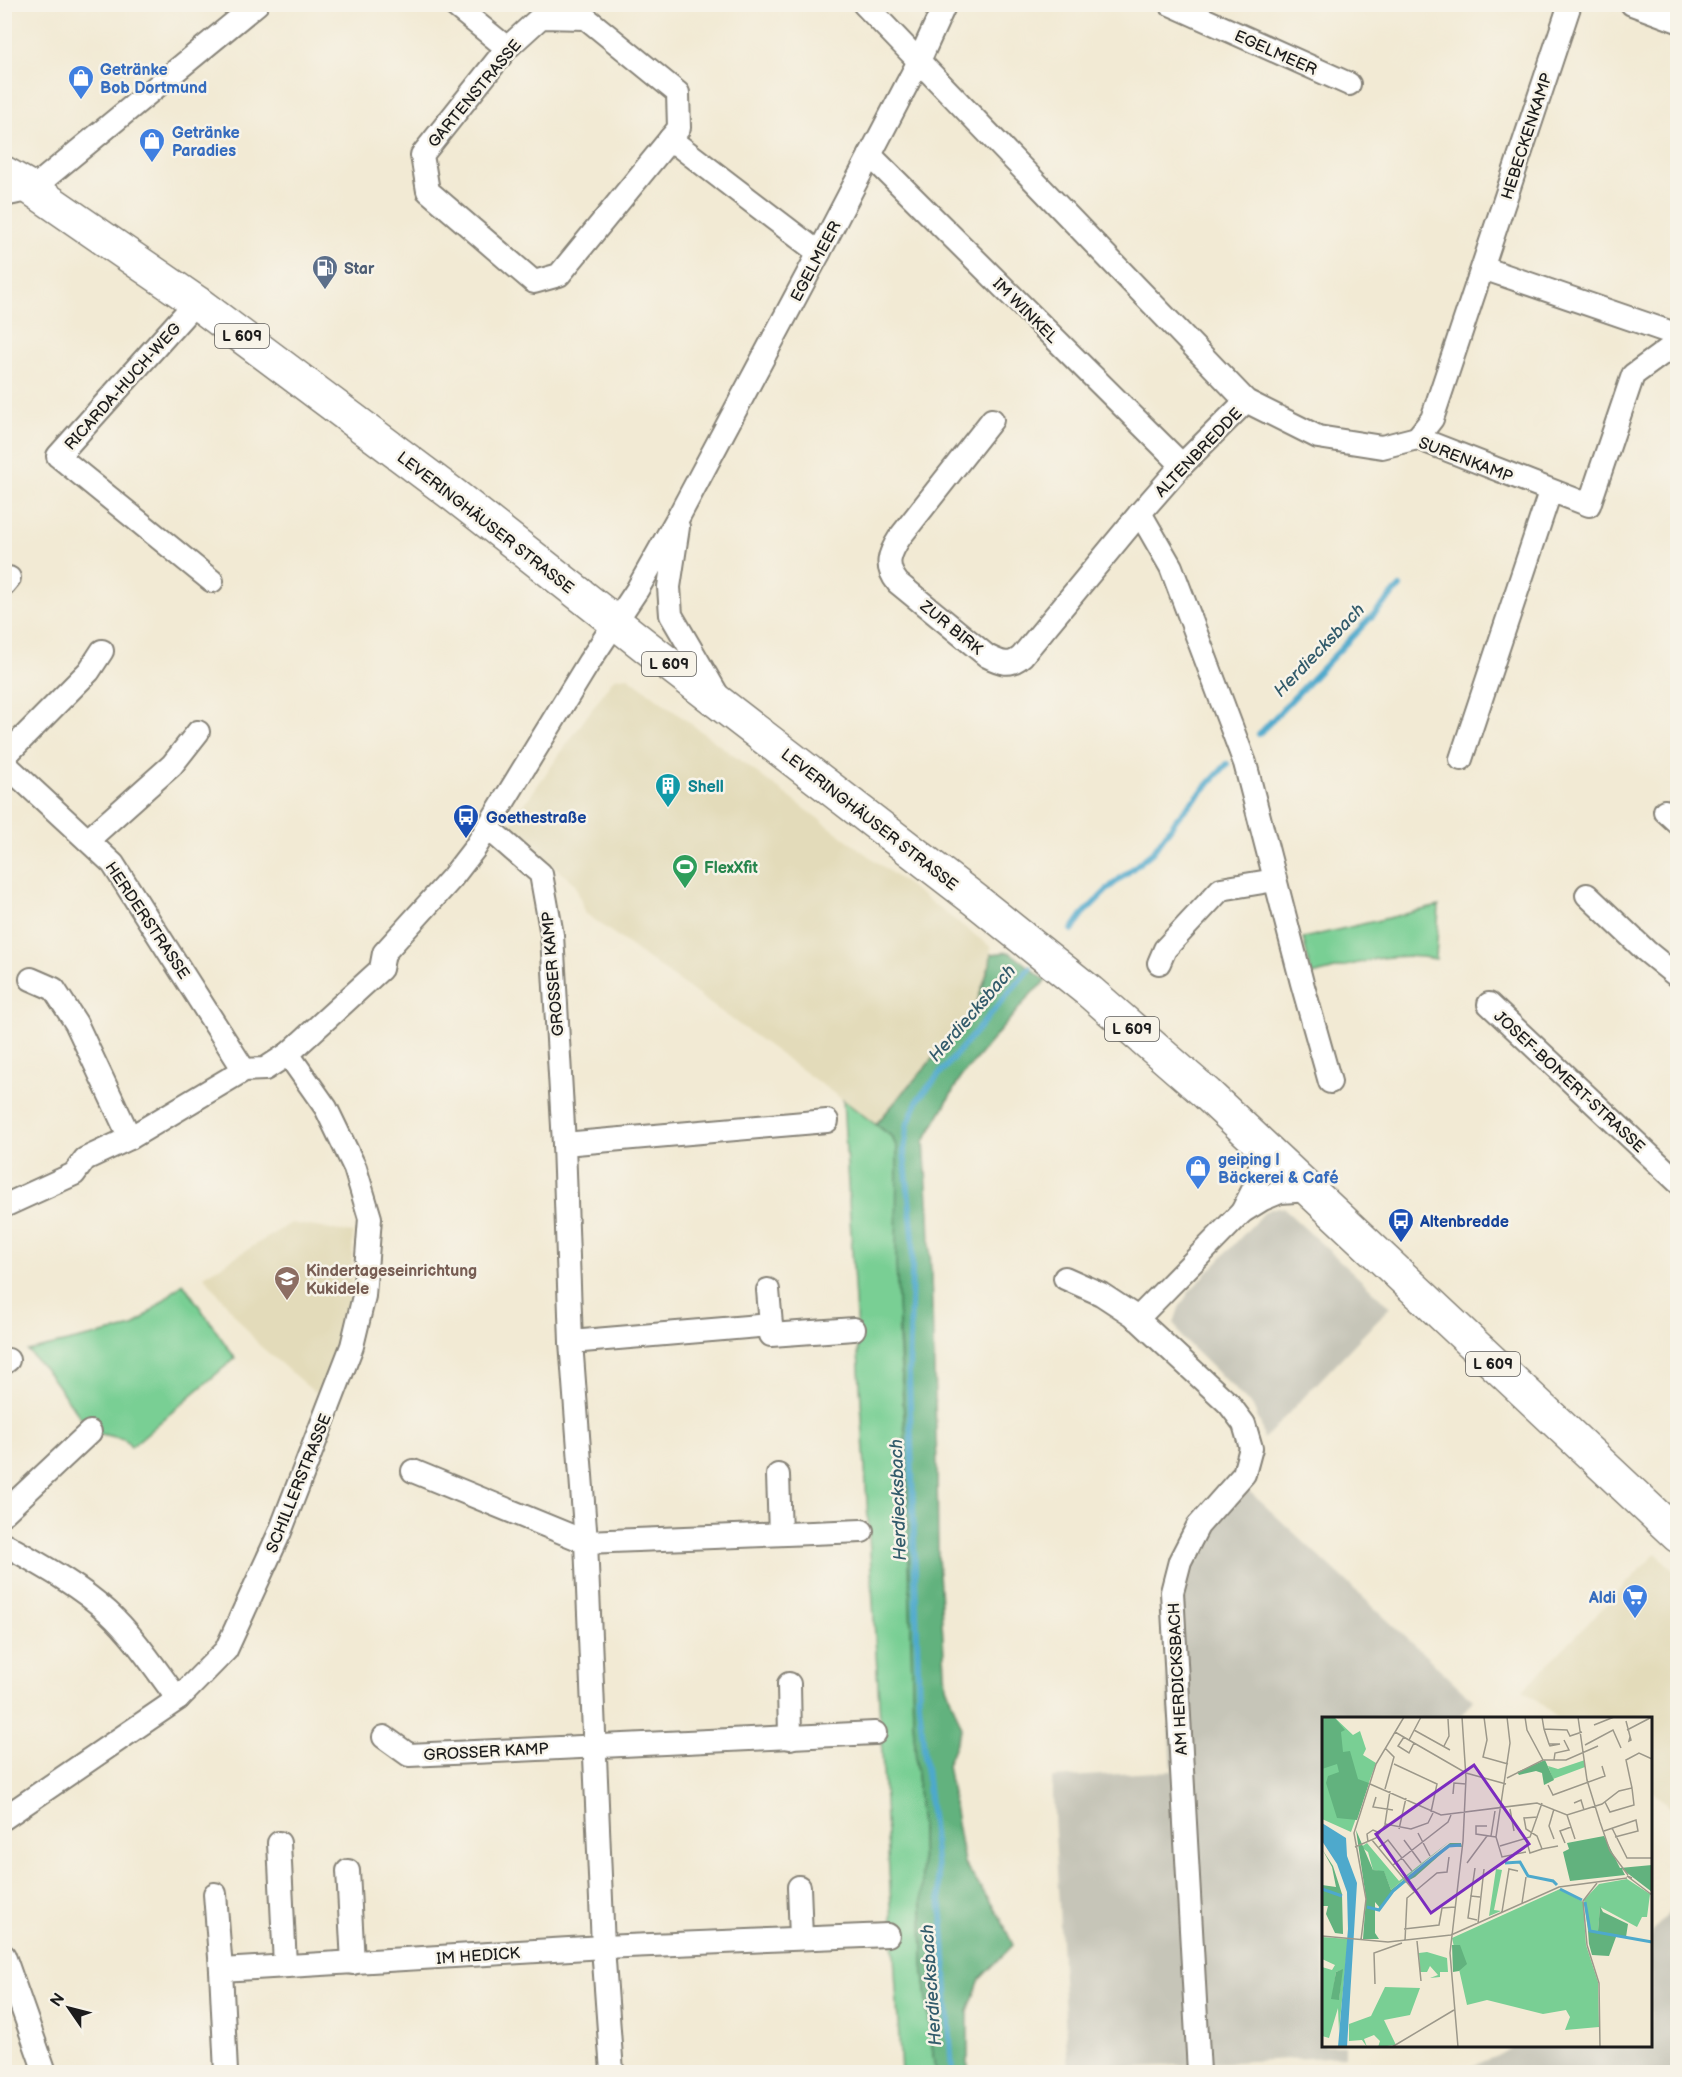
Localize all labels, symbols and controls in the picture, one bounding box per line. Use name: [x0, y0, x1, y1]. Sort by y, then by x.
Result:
street label: EGELMEER: [1231, 27, 1320, 80]
street label: GARTENSTRASSE: [424, 36, 526, 152]
place label: Getränke Bob Dortmund: [100, 61, 207, 98]
shop icon: Getränke Bob Dortmund: [66, 63, 96, 101]
street label: HEBECKENKAMP: [1498, 71, 1557, 202]
place label: Getränke Paradies: [172, 124, 240, 161]
shop icon: Getränke Paradies: [137, 126, 167, 164]
street label: EGELMEER: [787, 218, 845, 305]
fuel station icon: Star: [310, 253, 340, 291]
place label: Star: [344, 260, 375, 279]
street label: IM WINKEL: [988, 275, 1062, 348]
street label: RICARDA-HUCH-WEG: [61, 320, 185, 454]
road number: L 609: [215, 324, 269, 348]
street label: ALTENBREDDE: [1152, 405, 1246, 502]
street label: SURENKAMP: [1416, 434, 1515, 487]
street label: LEVERINGHÄUSER STRASSE: [393, 447, 578, 598]
street label: ZUR BIRK: [915, 597, 987, 660]
water label: Herdiecksbach: [1270, 599, 1369, 701]
road number: L 609: [642, 652, 696, 676]
street label: LEVERINGHÄUSER STRASSE: [777, 744, 962, 895]
building icon: Shell: [653, 771, 683, 809]
place label: Shell: [688, 778, 724, 797]
bus stop icon: Goethestraße: [451, 802, 481, 840]
place label: Goethestraße: [486, 809, 587, 828]
sports icon: FlexXfit: [670, 852, 700, 890]
street label: HERDERSTRASSE: [101, 859, 193, 983]
place label: FlexXfit: [704, 859, 758, 878]
street label: GROSSER KAMP: [539, 911, 568, 1037]
water label: Herdiecksbach: [925, 960, 1020, 1066]
street label: JOSEF-BOMERT-STRASSE: [1490, 1007, 1648, 1157]
road number: L 609: [1105, 1017, 1159, 1041]
place label: geiping | Bäckerei & Café: [1218, 1151, 1339, 1188]
shop icon: geiping | Bäckerei & Café: [1183, 1153, 1213, 1191]
bus stop icon: Altenbredde: [1386, 1206, 1416, 1244]
place label: Altenbredde: [1419, 1213, 1509, 1232]
place label: Kindertageseinrichtung Kukidele: [306, 1262, 477, 1299]
school or university icon: Kindertageseinrichtung Kukidele: [272, 1264, 302, 1302]
road number: L 609: [1466, 1352, 1520, 1376]
street label: SCHILLERSTRASSE: [263, 1411, 336, 1556]
water label: Herdiecksbach: [886, 1439, 911, 1561]
supermarket icon: Aldi: [1620, 1582, 1650, 1620]
place label: Aldi: [1588, 1589, 1616, 1608]
street label: AM HERDICKSBACH: [1165, 1602, 1192, 1756]
inset map: [1322, 1717, 1652, 2047]
street label: GROSSER KAMP: [423, 1740, 549, 1765]
water label: Herdiecksbach: [917, 1923, 946, 2046]
street label: IM HEDICK: [436, 1944, 521, 1969]
north arrow: [39, 1978, 99, 2038]
text: N: [47, 1990, 69, 2011]

